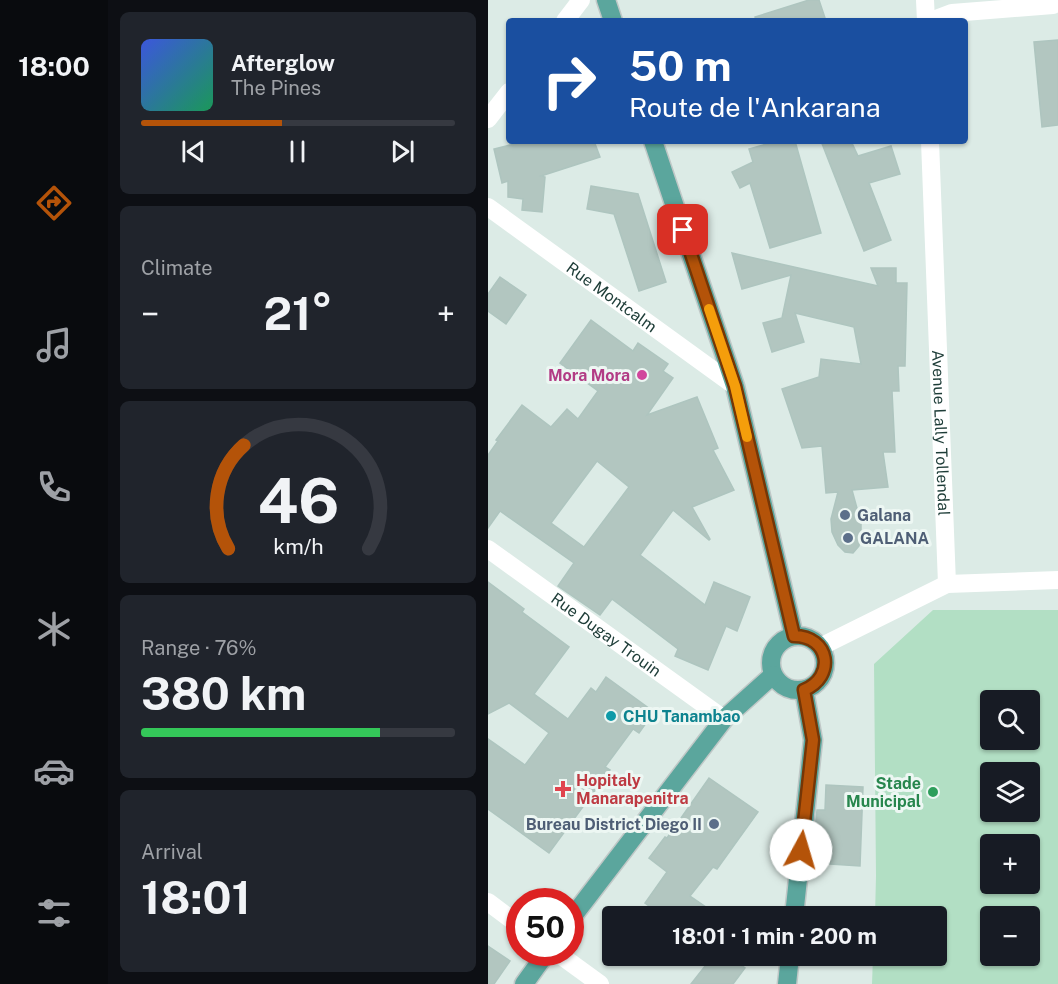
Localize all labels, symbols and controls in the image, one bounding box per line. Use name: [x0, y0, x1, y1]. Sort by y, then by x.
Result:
text: 50 m: [629, 41, 732, 90]
icon: right: [530, 42, 608, 120]
text: 18:00: [18, 50, 90, 82]
text: Afterglow: [231, 50, 335, 76]
text: The Pines: [231, 76, 321, 100]
text: Route de l'Ankarana: [629, 91, 881, 123]
icon: previous: [177, 135, 210, 168]
icon: pause: [281, 135, 314, 168]
icon: next: [386, 135, 419, 168]
icon: directions: [33, 182, 75, 224]
pin: [657, 204, 708, 255]
icon: arrive: [666, 213, 699, 246]
text: Climate: [141, 256, 213, 280]
street label: Rue Montcalm: [563, 258, 661, 336]
text: 21°: [263, 287, 333, 340]
text: −: [141, 295, 159, 333]
text: +: [437, 295, 455, 333]
icon: music: [33, 324, 75, 366]
street label: Avenue Lally Tollendal: [929, 349, 954, 516]
place label: Mora Mora: [548, 366, 630, 385]
marker: Mora Mora: [635, 368, 649, 382]
text: 46: [257, 464, 339, 537]
icon: phone: [33, 466, 75, 508]
place label: Galana: [857, 506, 911, 525]
marker: Galana: [838, 508, 852, 522]
place label: GALANA: [860, 529, 929, 548]
marker: GALANA: [841, 531, 855, 545]
text: km/h: [273, 534, 323, 559]
street label: Rue Dugay Trouin: [548, 588, 665, 680]
icon: climate: [33, 608, 75, 650]
text: Range · 76%: [141, 636, 257, 660]
text: 380 km: [141, 667, 306, 720]
map controls: [980, 690, 1040, 966]
button: search: [980, 690, 1040, 750]
place label: CHU Tanambao: [623, 707, 741, 726]
marker: CHU Tanambao: [604, 709, 618, 723]
icon: car: [33, 750, 75, 792]
button: layers: [980, 762, 1040, 822]
place label: Hopitaly Manarapenitra: [576, 771, 689, 808]
place label: Stade Municipal: [846, 774, 921, 811]
marker: Hopitaly Manarapenitra: [554, 780, 572, 798]
marker: Stade Municipal: [926, 785, 940, 799]
place label: Bureau District Diego II: [526, 815, 702, 834]
marker: Bureau District Diego II: [707, 817, 721, 831]
position arrow: [769, 818, 833, 882]
button: +: [980, 834, 1040, 894]
text: Arrival: [141, 840, 203, 864]
text: 18:01: [141, 871, 251, 924]
speed limit sign: 50: [506, 888, 584, 966]
icon: filters: [33, 892, 75, 934]
button: −: [980, 906, 1040, 966]
text: 18:01 · 1 min · 200 m: [672, 923, 877, 949]

